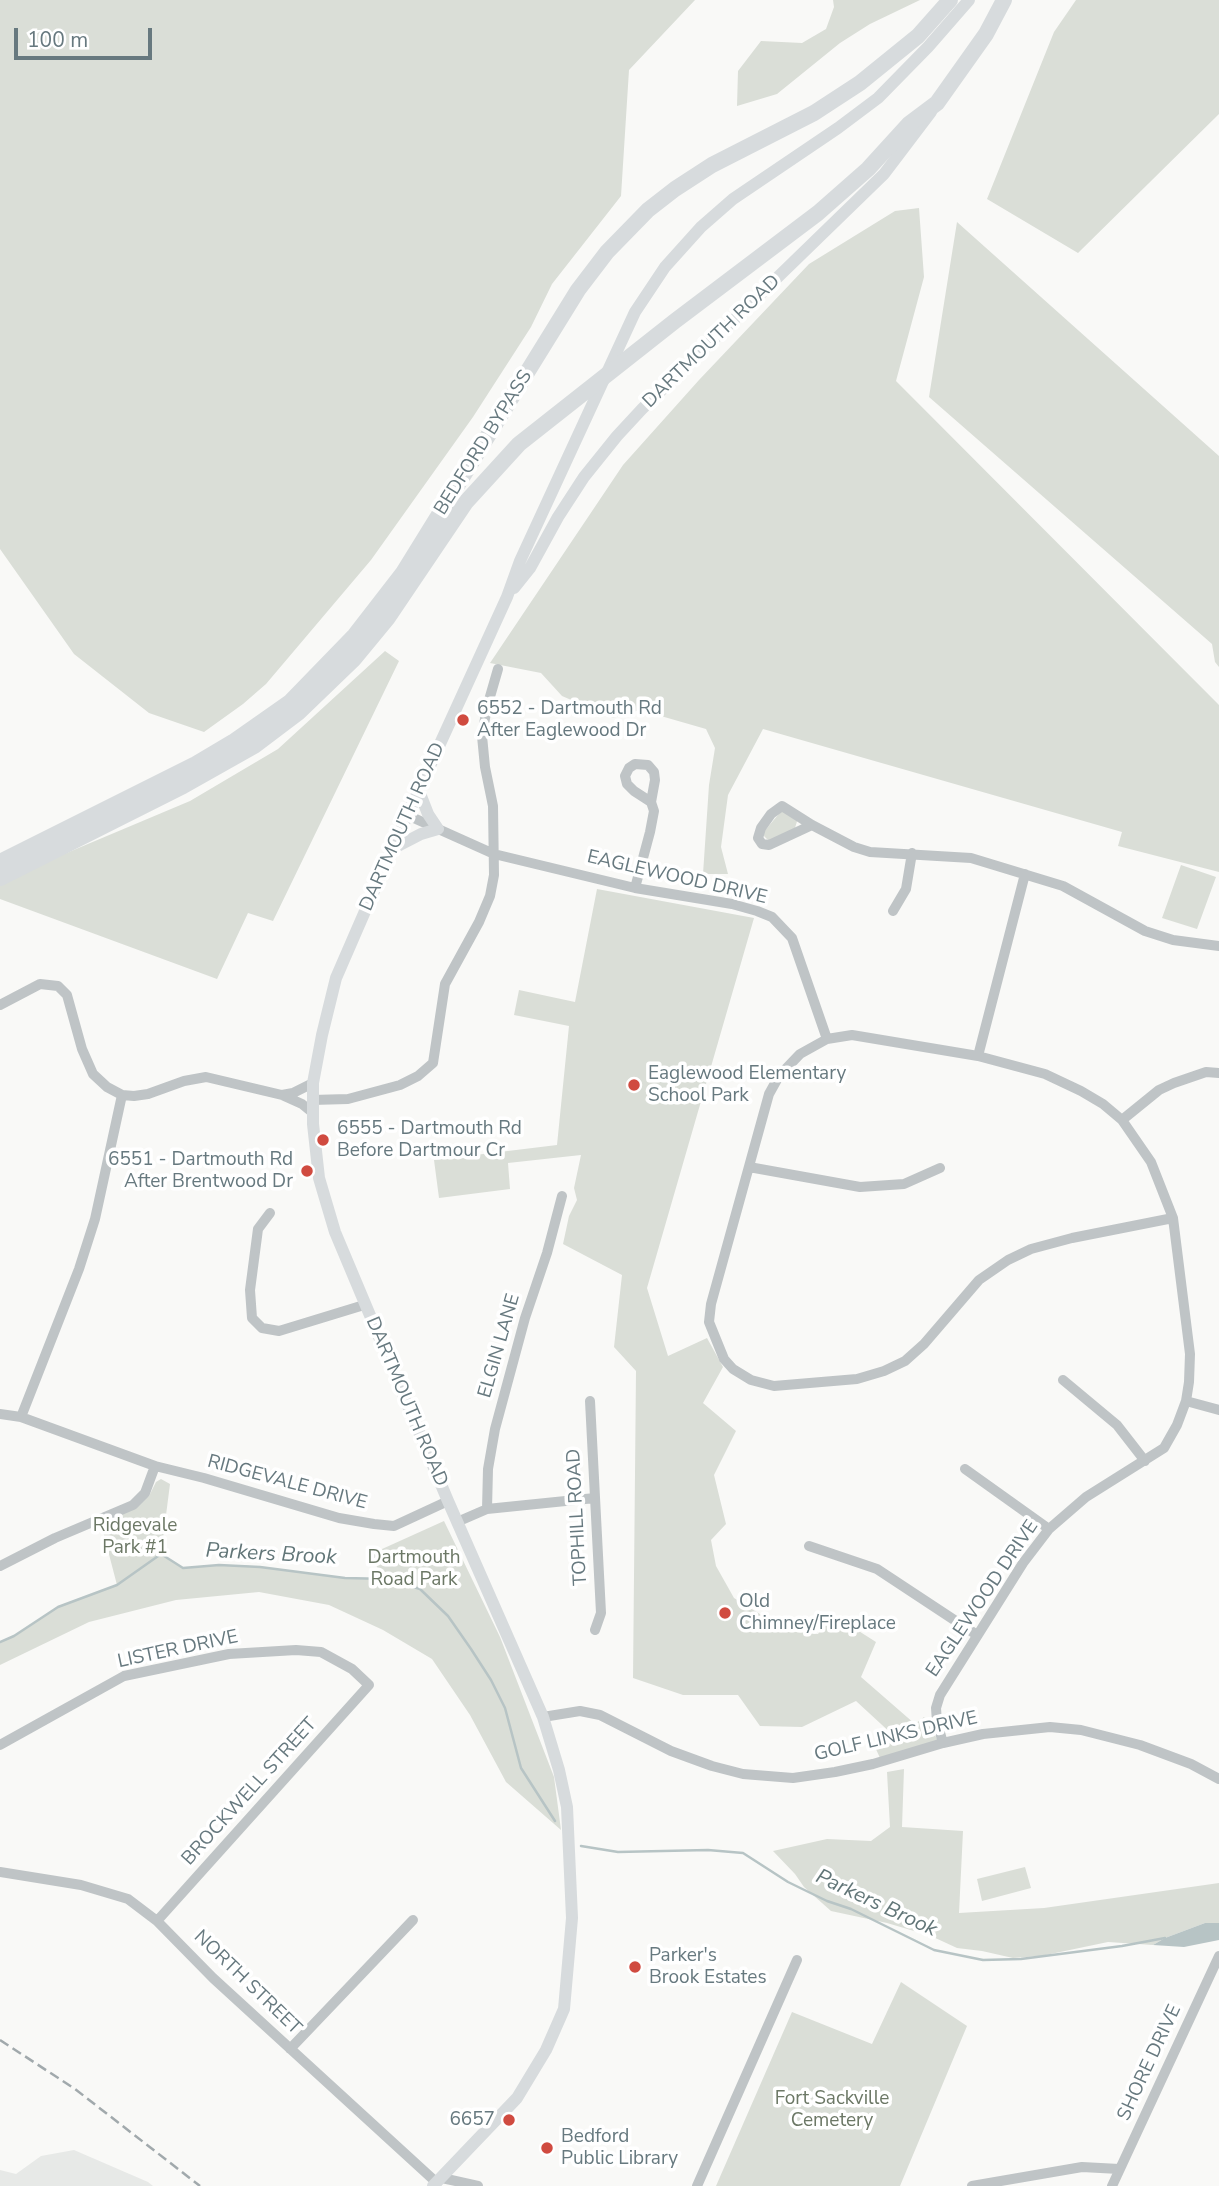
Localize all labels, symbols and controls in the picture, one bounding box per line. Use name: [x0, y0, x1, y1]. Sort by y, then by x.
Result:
scale bar: [18, 14, 156, 58]
text: 100 m: [27, 26, 88, 54]
street label: DARTMOUTH ROAD: [639, 271, 785, 413]
street label: BEDFORD BYPASS: [430, 366, 538, 520]
place label: 6552 - Dartmouth Rd After Eaglewood Dr: [477, 698, 662, 742]
marker: 6552 - Dartmouth Rd After Eaglewood Dr: [455, 712, 471, 728]
street label: DARTMOUTH ROAD: [356, 739, 450, 915]
street label: EAGLEWOOD DRIVE: [585, 846, 769, 910]
place label: Eaglewood Elementary School Park: [648, 1063, 846, 1107]
marker: Eaglewood Elementary School Park: [626, 1077, 642, 1093]
place label: 6555 - Dartmouth Rd Before Dartmour Cr: [337, 1118, 522, 1162]
marker: 6555 - Dartmouth Rd Before Dartmour Cr: [315, 1132, 331, 1148]
place label: 6551 - Dartmouth Rd After Brentwood Dr: [108, 1149, 293, 1193]
marker: 6551 - Dartmouth Rd After Brentwood Dr: [299, 1163, 315, 1179]
street label: ELGIN LANE: [474, 1291, 526, 1401]
street label: DARTMOUTH ROAD: [360, 1314, 452, 1490]
street label: TOPHILL ROAD: [563, 1448, 593, 1586]
street label: RIDGEVALE DRIVE: [205, 1451, 369, 1515]
park label: Ridgevale Park #1: [93, 1515, 177, 1559]
street label: EAGLEWOOD DRIVE: [922, 1516, 1044, 1682]
water label: Parkers Brook: [205, 1539, 337, 1571]
park label: Dartmouth Road Park: [367, 1547, 461, 1591]
place label: Old Chimney/Fireplace: [739, 1591, 896, 1635]
marker: Old Chimney/Fireplace: [717, 1605, 733, 1621]
street label: LISTER DRIVE: [116, 1626, 240, 1674]
street label: GOLF LINKS DRIVE: [812, 1707, 980, 1767]
street label: BROCKWELL STREET: [178, 1713, 322, 1871]
water label: Parkers Brook: [811, 1865, 941, 1943]
street label: NORTH STREET: [188, 1926, 306, 2040]
place label: Parker's Brook Estates: [649, 1945, 767, 1989]
marker: Parker's Brook Estates: [627, 1959, 643, 1975]
street label: SHORE DRIVE: [1113, 2001, 1187, 2125]
park label: Fort Sackville Cemetery: [775, 2088, 889, 2132]
place label: 6657: [449, 2109, 495, 2131]
marker: 6657: [501, 2112, 517, 2128]
place label: Bedford Public Library: [561, 2126, 678, 2170]
marker: Bedford Public Library: [539, 2140, 555, 2156]

